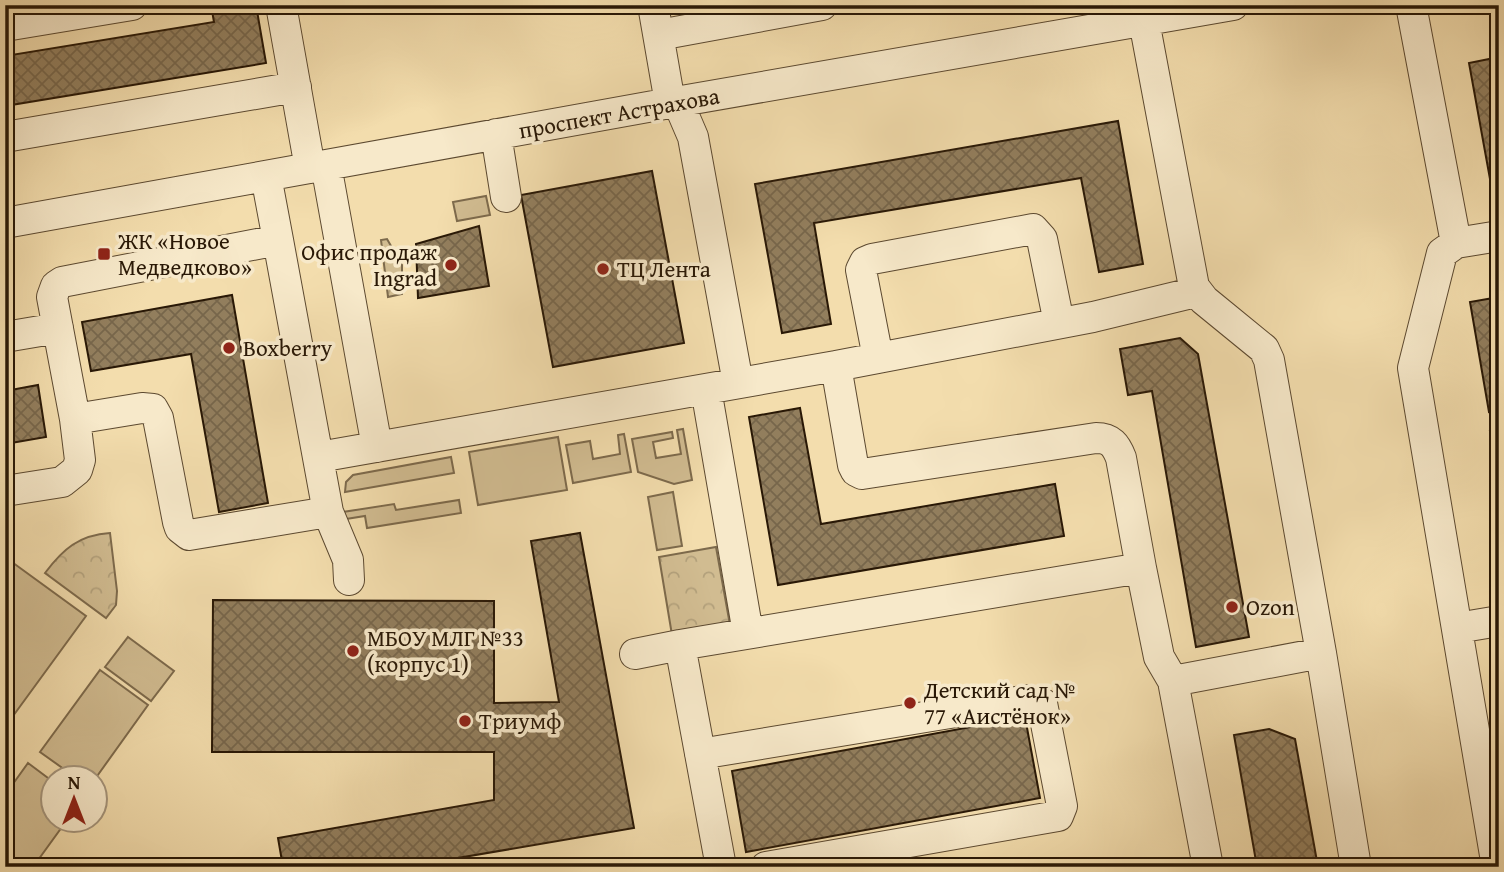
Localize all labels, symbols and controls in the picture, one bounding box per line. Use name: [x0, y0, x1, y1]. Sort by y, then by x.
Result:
street label: проспект Астрахова: [516, 79, 722, 146]
place label: ЖК «Новое Медведково»: [117, 224, 252, 283]
place label: Офис продаж Ingrad: [301, 235, 438, 294]
marker: ЖК «Новое Медведково»: [96, 246, 112, 262]
place label: ТЦ Лента: [617, 252, 711, 285]
marker: Офис продаж Ingrad: [443, 257, 459, 273]
marker: ТЦ Лента: [595, 261, 611, 277]
place label: Boxberry: [243, 331, 333, 364]
marker: Boxberry: [221, 340, 237, 356]
place label: Ozon: [1246, 590, 1295, 623]
marker: Ozon: [1224, 599, 1240, 615]
place label: МБОУ МЛГ №33 (корпус 1): [367, 621, 524, 680]
marker: МБОУ МЛГ №33 (корпус 1): [345, 643, 361, 659]
place label: Детский сад № 77 «Аистёнок»: [923, 673, 1076, 732]
marker: Детский сад № 77 «Аистёнок»: [902, 695, 918, 711]
place label: Триумф: [479, 704, 562, 737]
marker: Триумф: [457, 713, 473, 729]
north arrow: [38, 764, 108, 834]
text: N: [68, 768, 81, 796]

